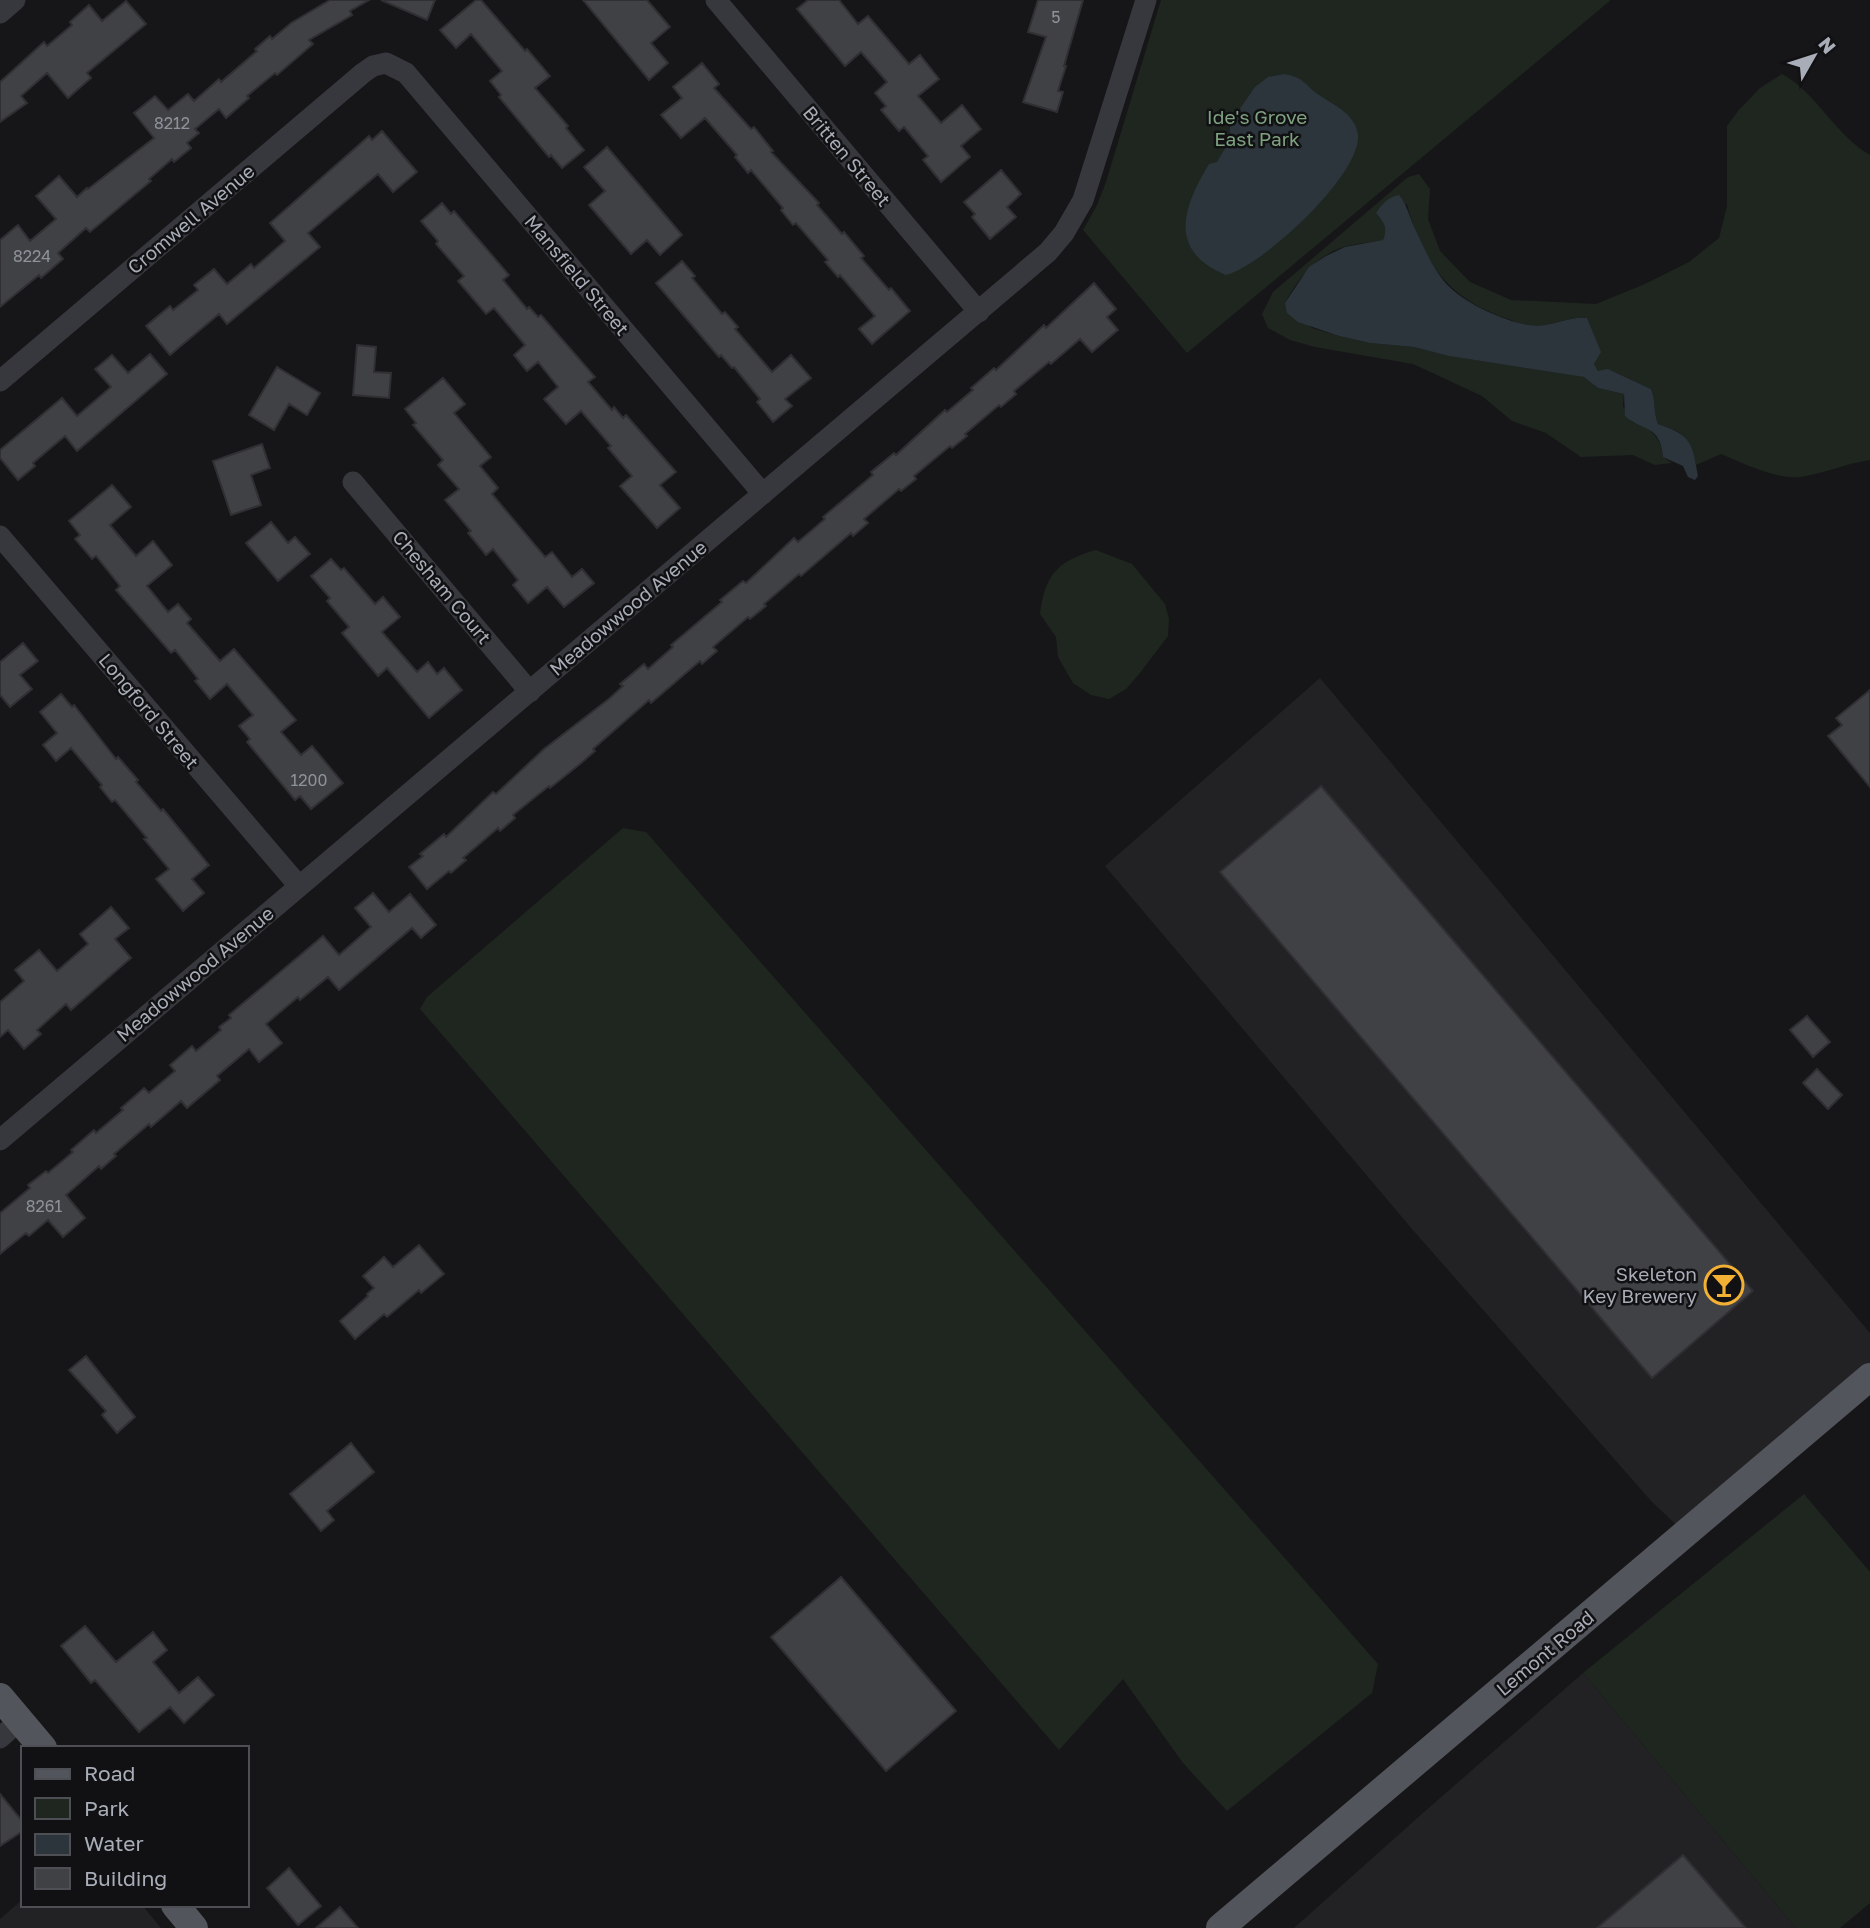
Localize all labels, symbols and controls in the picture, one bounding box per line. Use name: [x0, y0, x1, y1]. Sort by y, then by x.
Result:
house number: 5: [1051, 7, 1061, 27]
north arrow: [1779, 21, 1849, 91]
text: N: [1814, 32, 1841, 58]
street label: Britten Street: [799, 101, 896, 211]
park label: Ide's Grove East Park: [1207, 105, 1307, 150]
house number: 8212: [154, 113, 190, 133]
street label: Cromwell Avenue: [123, 159, 259, 278]
street label: Mansfield Street: [520, 210, 635, 340]
house number: 8224: [13, 246, 51, 266]
street label: Chesham Court: [388, 525, 496, 648]
street label: Meadowwood Avenue: [544, 535, 711, 680]
street label: Longford Street: [94, 648, 204, 773]
house number: 1200: [291, 770, 327, 790]
street label: Meadowwood Avenue: [111, 901, 278, 1046]
house number: 8261: [26, 1196, 62, 1216]
place label: Skeleton Key Brewery: [1583, 1262, 1697, 1307]
bar icon: Skeleton Key Brewery: [1703, 1264, 1745, 1306]
street label: Lemont Road: [1491, 1605, 1598, 1700]
legend: [21, 1746, 248, 1907]
text: Road: [84, 1760, 135, 1786]
text: Park: [84, 1795, 130, 1821]
text: Water: [84, 1830, 144, 1856]
text: Building: [84, 1865, 167, 1891]

